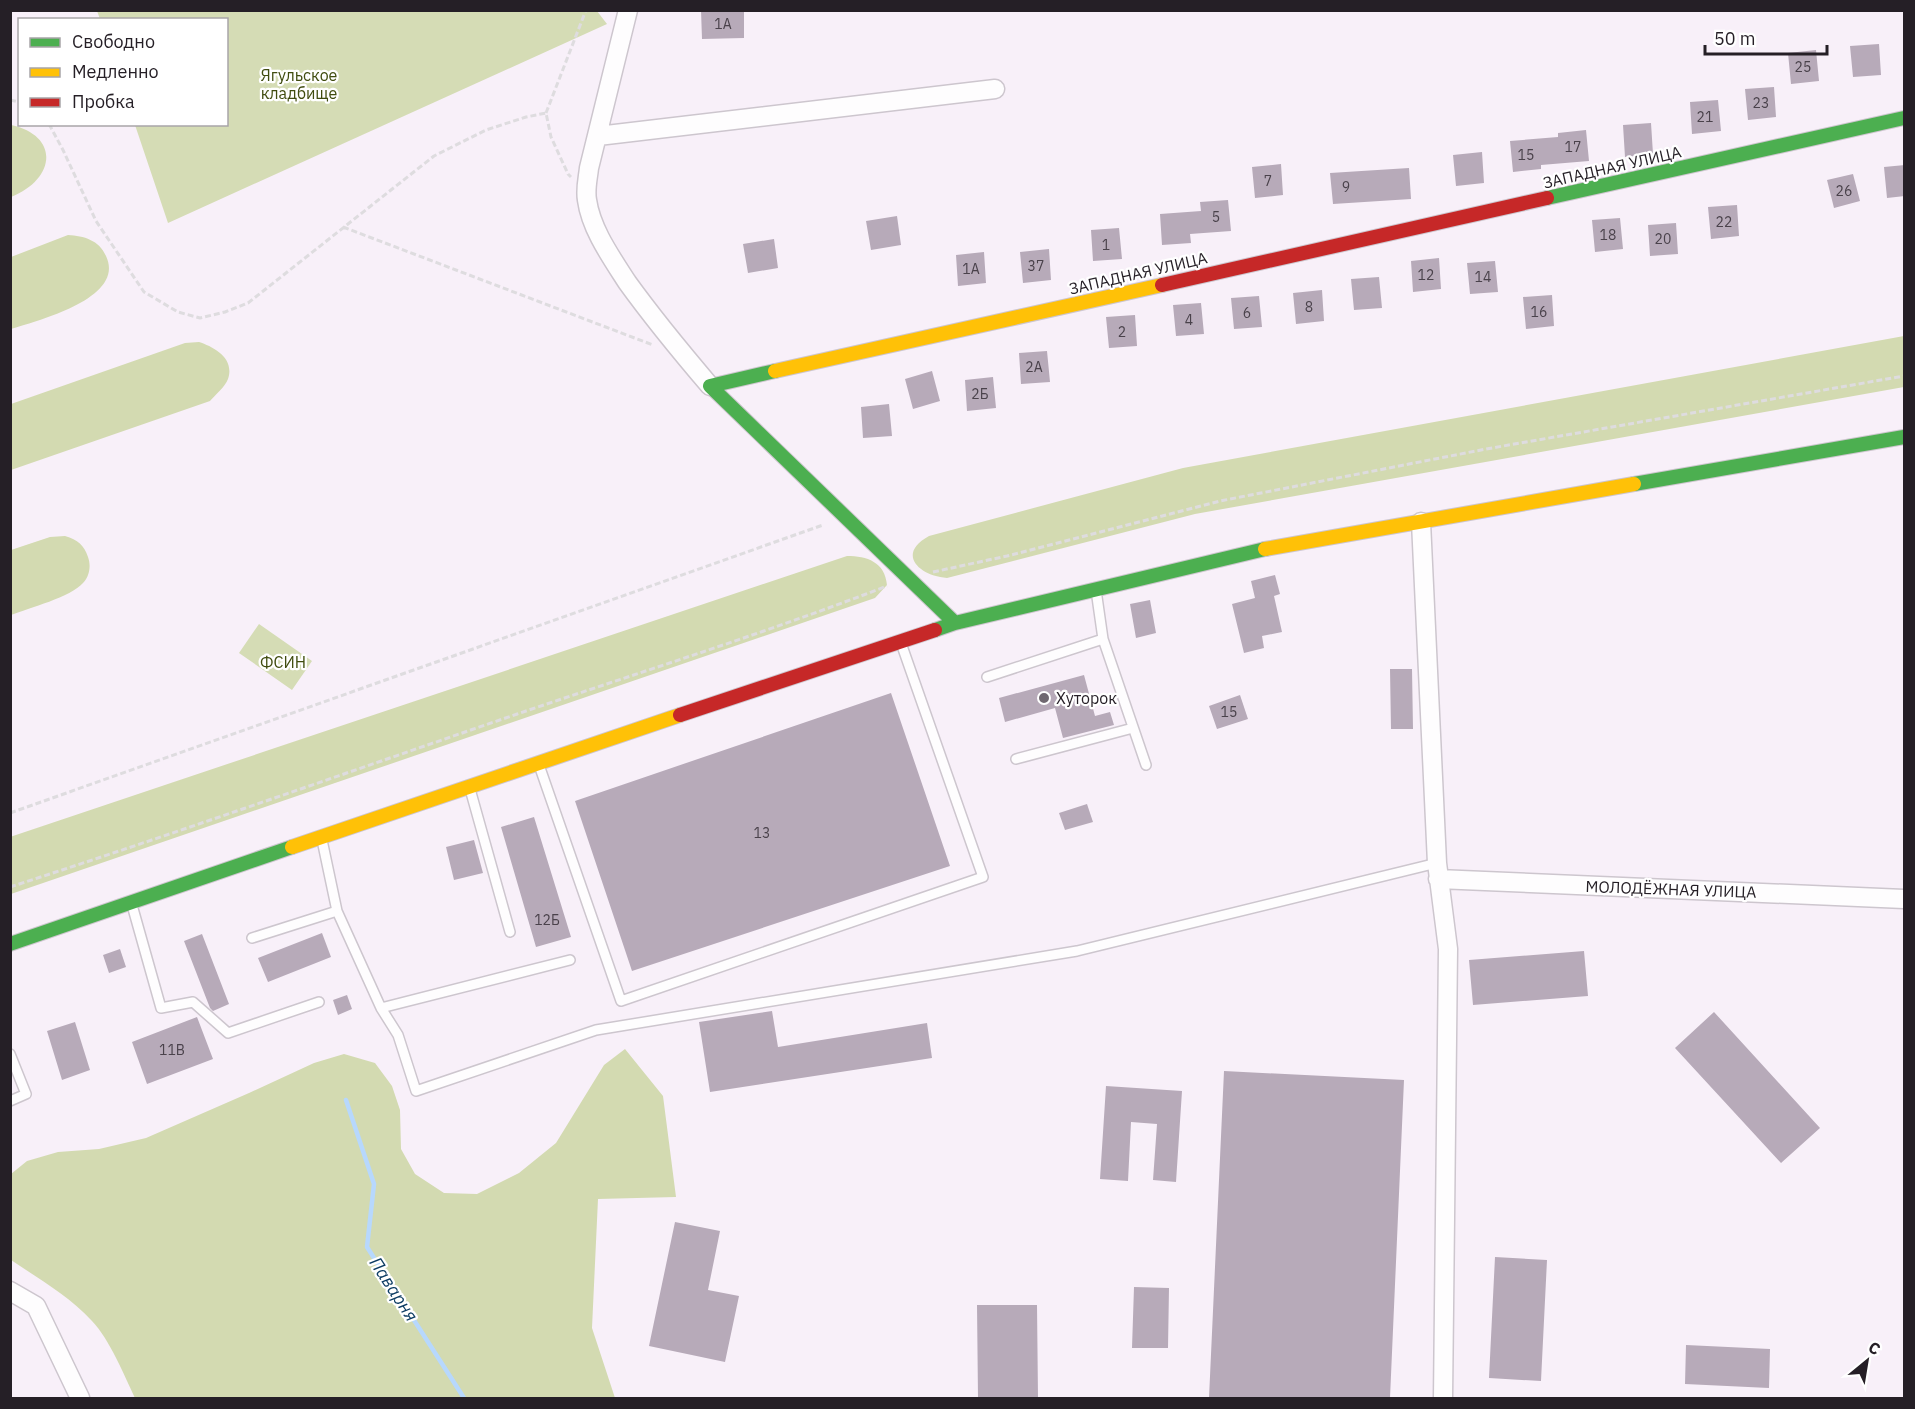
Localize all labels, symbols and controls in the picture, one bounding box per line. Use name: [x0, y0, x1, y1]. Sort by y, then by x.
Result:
house number: 1А: [714, 15, 732, 33]
legend: [18, 18, 228, 126]
scale bar: [1705, 18, 1826, 56]
text: 50 m: [1714, 27, 1756, 50]
text: Свободно: [72, 30, 155, 53]
house number: 25: [1795, 58, 1811, 76]
text: Медленно: [72, 60, 159, 83]
park label: Ягульское кладбище: [261, 65, 338, 103]
text: Пробка: [72, 90, 135, 113]
house number: 23: [1753, 94, 1769, 112]
house number: 21: [1697, 108, 1713, 126]
house number: 17: [1565, 138, 1581, 156]
street label: ЗАПАДНАЯ УЛИЦА: [1541, 141, 1683, 193]
house number: 15: [1518, 146, 1534, 164]
house number: 7: [1264, 172, 1272, 190]
house number: 9: [1342, 178, 1350, 196]
house number: 26: [1836, 182, 1852, 200]
house number: 5: [1212, 208, 1220, 226]
house number: 22: [1716, 213, 1732, 231]
house number: 18: [1600, 226, 1616, 244]
house number: 20: [1655, 230, 1671, 248]
house number: 1: [1102, 236, 1110, 254]
street label: ЗАПАДНАЯ УЛИЦА: [1067, 247, 1209, 299]
house number: 37: [1028, 257, 1044, 275]
house number: 1А: [962, 260, 980, 278]
house number: 12: [1418, 266, 1434, 284]
house number: 14: [1475, 268, 1491, 286]
house number: 8: [1305, 298, 1313, 316]
house number: 16: [1531, 303, 1547, 321]
house number: 6: [1243, 304, 1251, 322]
house number: 4: [1185, 311, 1193, 329]
house number: 2: [1118, 323, 1126, 341]
house number: 2А: [1025, 358, 1043, 376]
house number: 2Б: [971, 385, 989, 403]
park label: ФСИН: [260, 652, 306, 672]
place label: Хуторок: [1056, 688, 1117, 708]
marker: Хуторок: [1037, 691, 1051, 705]
house number: 15: [1221, 703, 1237, 721]
house number: 13: [754, 824, 770, 842]
street label: МОЛОДЁЖНАЯ УЛИЦА: [1585, 876, 1757, 902]
house number: 12Б: [534, 911, 560, 929]
house number: 11В: [159, 1041, 185, 1059]
water label: Паварня: [365, 1252, 423, 1326]
north arrow: [1837, 1331, 1897, 1391]
text: С: [1865, 1337, 1884, 1359]

